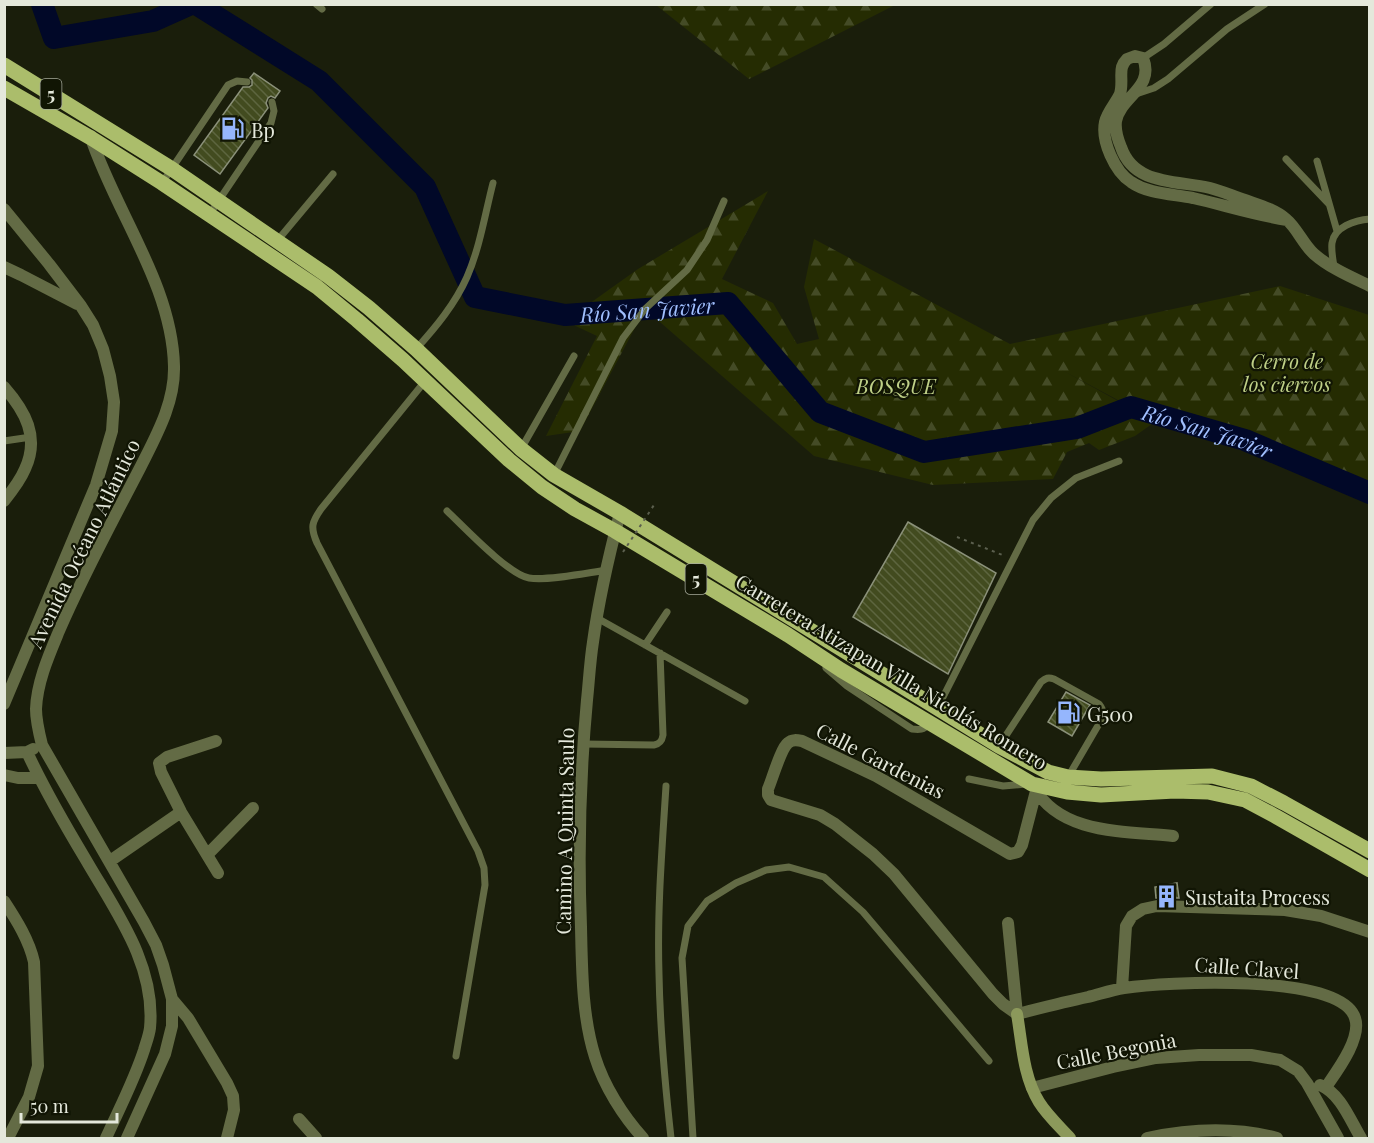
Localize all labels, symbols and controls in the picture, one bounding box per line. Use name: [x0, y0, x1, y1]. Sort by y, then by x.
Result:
road number: 5: [40, 79, 62, 109]
fuel station icon: Bp: [220, 116, 246, 142]
place label: Bp: [251, 116, 275, 143]
water label: Río San Javier: [578, 290, 716, 328]
park label: Cerro de los ciervos: [1243, 347, 1331, 397]
park label: BOSQUE: [855, 372, 937, 399]
water label: Río San Javier: [1138, 397, 1278, 465]
street label: Avenida Océano Atlántico: [20, 434, 145, 653]
road number: 5: [686, 564, 706, 594]
street label: Carretera Atizapan Villa Nicolás Romero: [731, 567, 1053, 775]
fuel station icon: G500: [1056, 700, 1082, 726]
place label: G500: [1087, 700, 1133, 727]
street label: Calle Gardenias: [812, 716, 950, 804]
street label: Camino A Quinta Saulo: [549, 727, 579, 935]
building icon: Sustaita Process: [1154, 883, 1180, 909]
place label: Sustaita Process: [1185, 883, 1330, 910]
street label: Calle Clavel: [1194, 950, 1301, 984]
street label: Calle Begonia: [1054, 1025, 1178, 1075]
scale bar: [21, 1086, 117, 1124]
text: 50 m: [30, 1094, 69, 1118]

